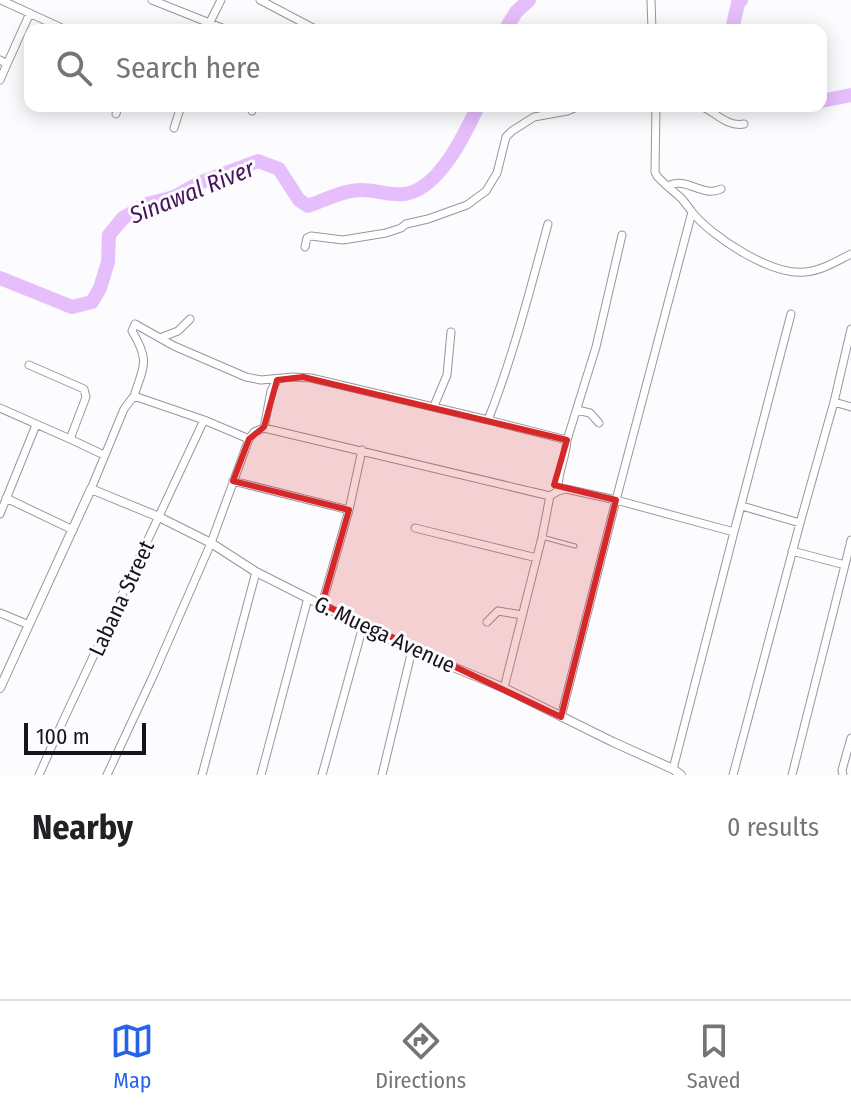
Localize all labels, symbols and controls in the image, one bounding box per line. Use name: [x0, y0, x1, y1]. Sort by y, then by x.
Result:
search box: [24, 24, 827, 112]
icon: search: [52, 46, 96, 90]
text: Search here: [116, 50, 261, 86]
water label: Sinawal River: [125, 154, 259, 230]
street label: Labana Street: [83, 535, 160, 660]
street label: G. Muega Avenue: [310, 590, 460, 679]
scale bar: [24, 719, 146, 755]
text: 100 m: [36, 723, 90, 750]
text: Nearby: [32, 807, 133, 848]
text: 0 results: [727, 812, 819, 843]
tab: Map: [110, 1019, 154, 1094]
tab: Directions: [375, 1019, 466, 1094]
tab: Saved: [687, 1019, 741, 1094]

